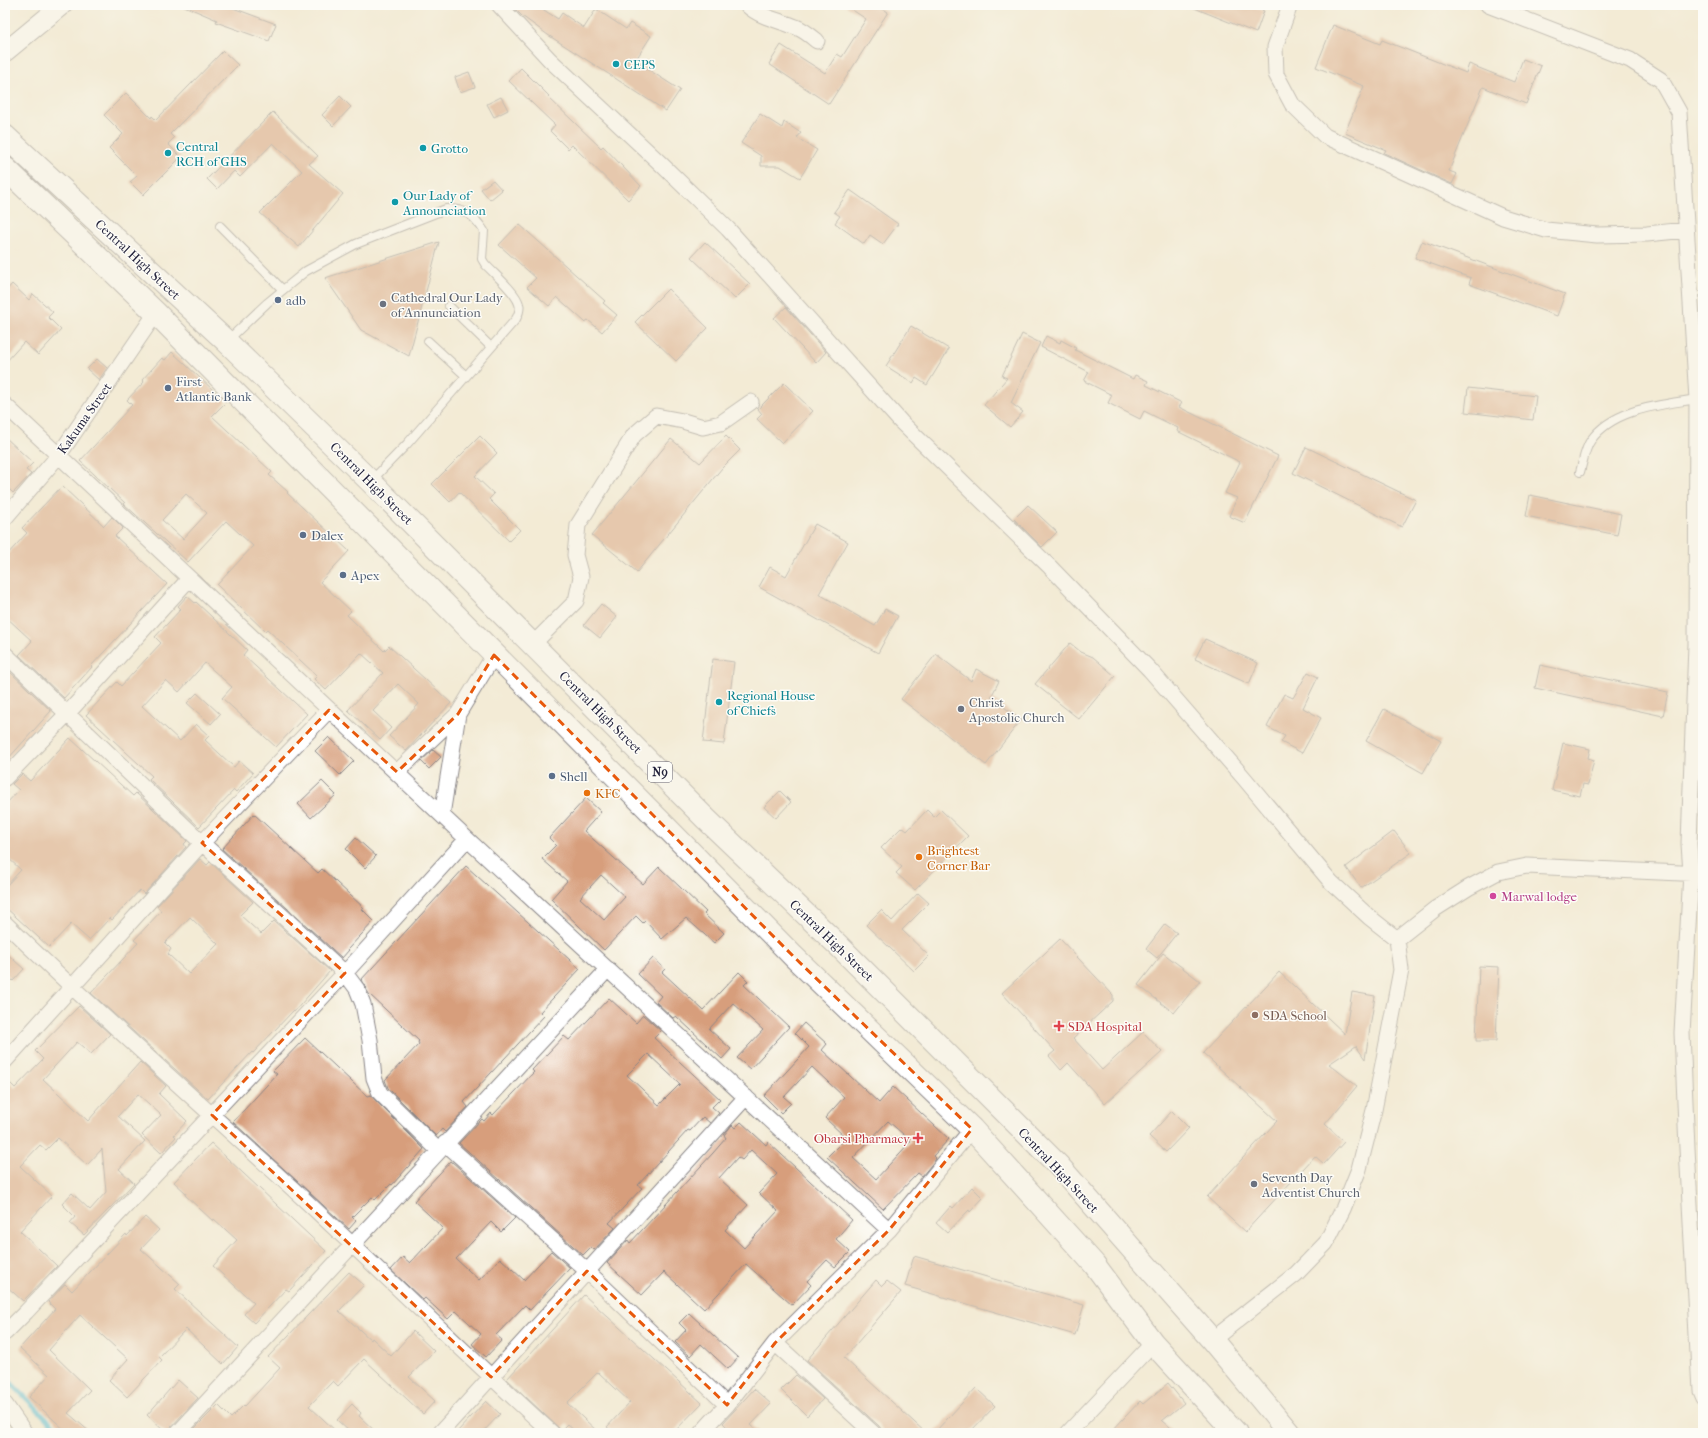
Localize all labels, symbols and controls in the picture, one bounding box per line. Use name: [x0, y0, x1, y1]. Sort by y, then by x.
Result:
place label: CEPS: [624, 57, 656, 72]
marker: CEPS: [611, 59, 621, 69]
place label: Central RCH of GHS: [176, 139, 247, 169]
place label: Grotto: [431, 141, 468, 156]
marker: Grotto: [418, 143, 428, 153]
marker: Central RCH of GHS: [163, 148, 173, 158]
place label: Our Lady of Announciation: [402, 188, 486, 218]
marker: Our Lady of Announciation: [390, 197, 400, 207]
street label: Central High Street: [92, 216, 183, 303]
place label: Cathedral Our Lady of Annunciation: [391, 290, 504, 320]
place label: adb: [286, 293, 306, 308]
marker: adb: [273, 295, 283, 305]
marker: Cathedral Our Lady of Annunciation: [378, 299, 388, 309]
place label: First Atlantic Bank: [175, 374, 252, 404]
street label: Kakuma Street: [54, 379, 115, 457]
marker: First Atlantic Bank: [163, 383, 173, 393]
street label: Central High Street: [327, 439, 416, 528]
place label: Dalex: [311, 528, 344, 543]
marker: Dalex: [298, 530, 308, 540]
place label: Apex: [350, 568, 380, 583]
marker: Apex: [338, 570, 348, 580]
street label: Central High Street: [556, 668, 645, 757]
place label: Regional House of Chiefs: [727, 688, 816, 718]
place label: Christ Apostolic Church: [968, 695, 1065, 725]
marker: Regional House of Chiefs: [714, 697, 724, 707]
marker: Christ Apostolic Church: [956, 704, 966, 714]
road number: N9: [648, 762, 672, 782]
place label: Shell: [560, 769, 588, 784]
marker: Shell: [547, 771, 557, 781]
place label: KFC: [595, 786, 620, 801]
marker: KFC: [582, 788, 592, 798]
place label: Brightest Corner Bar: [927, 843, 990, 873]
marker: Brightest Corner Bar: [914, 852, 924, 862]
place label: Marwal lodge: [1501, 889, 1578, 904]
marker: Marwal lodge: [1488, 891, 1498, 901]
street label: Central High Street: [787, 897, 877, 984]
place label: SDA School: [1263, 1008, 1327, 1023]
marker: SDA School: [1250, 1010, 1260, 1020]
place label: SDA Hospital: [1068, 1019, 1142, 1034]
marker: SDA Hospital: [1053, 1020, 1065, 1032]
street label: Central High Street: [1015, 1125, 1102, 1216]
place label: Obarsi Pharmacy: [814, 1131, 911, 1146]
marker: Obarsi Pharmacy: [913, 1133, 923, 1143]
place label: Seventh Day Adventist Church: [1261, 1170, 1361, 1200]
marker: Seventh Day Adventist Church: [1249, 1179, 1259, 1189]

